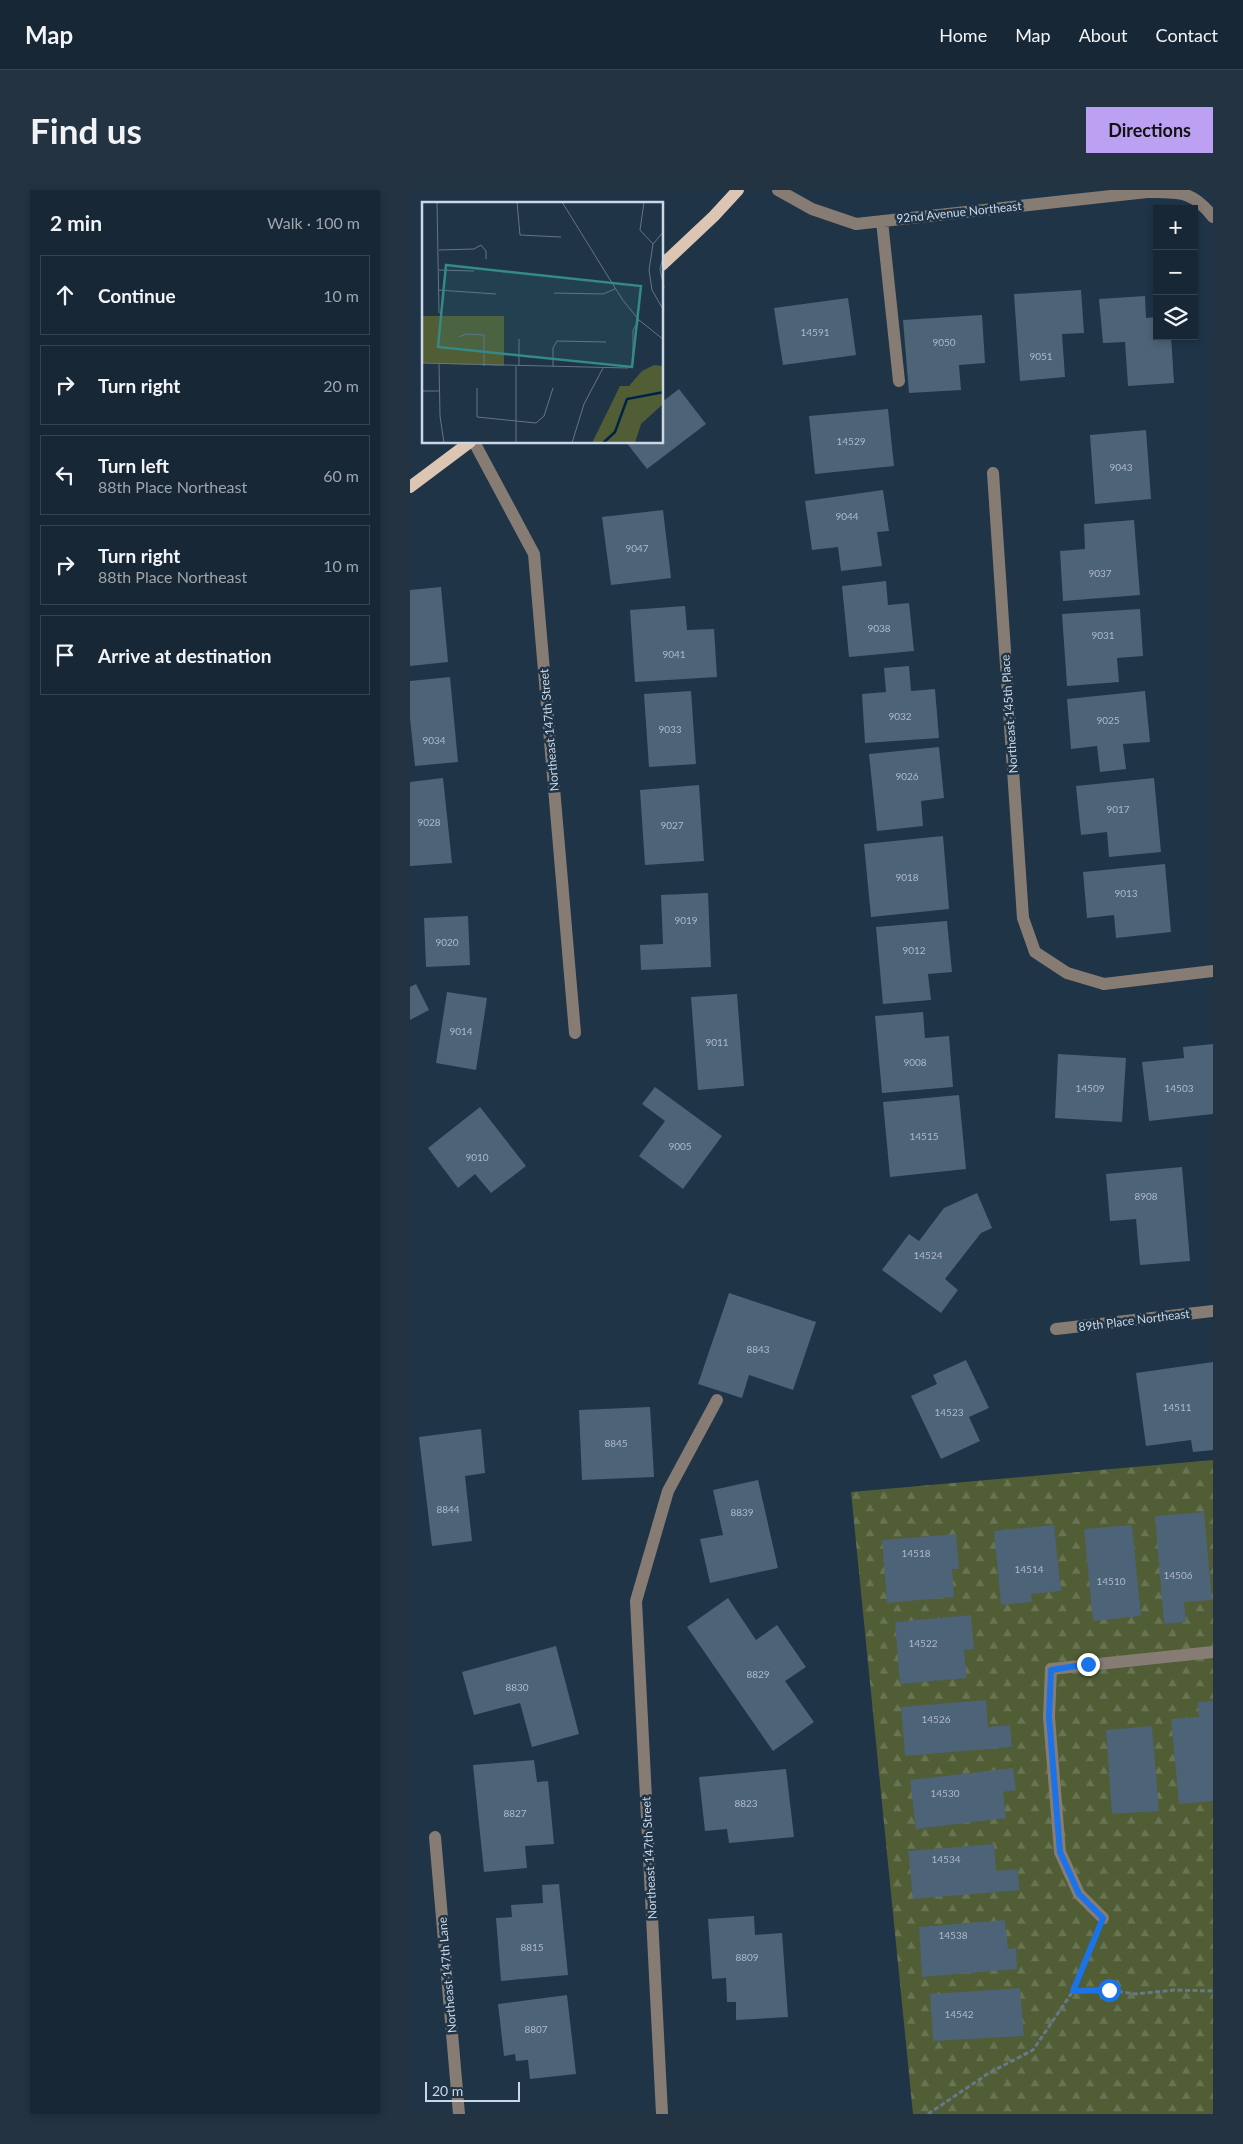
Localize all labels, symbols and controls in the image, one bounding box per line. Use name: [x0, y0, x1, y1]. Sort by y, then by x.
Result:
text: Map: [25, 20, 73, 49]
text: Home: [939, 24, 987, 46]
text: Map: [1015, 24, 1051, 46]
text: About: [1079, 24, 1128, 46]
text: Contact: [1156, 24, 1218, 46]
button: Directions: [1086, 107, 1213, 153]
text: Find us: [30, 109, 142, 151]
street label: 92nd Avenue Northeast: [896, 198, 1023, 226]
inset map: [422, 202, 664, 444]
map controls: [1153, 205, 1198, 340]
button: +: [1153, 205, 1198, 250]
text: 2 min: [50, 210, 102, 235]
text: Walk · 100 m: [267, 213, 360, 232]
button: −: [1153, 250, 1198, 295]
icon: ahead: [51, 281, 79, 309]
text: Continue: [98, 284, 176, 307]
text: 10 m: [323, 286, 359, 305]
button: layers: [1153, 295, 1198, 340]
house number: 14591: [800, 326, 830, 338]
house number: 9050: [932, 336, 956, 348]
house number: 9051: [1029, 350, 1053, 362]
icon: right: [51, 371, 79, 399]
text: Turn right: [98, 374, 180, 397]
text: 20 m: [323, 376, 359, 395]
house number: 14529: [836, 435, 866, 447]
text: Turn left: [98, 454, 169, 477]
icon: left: [51, 461, 79, 489]
house number: 9043: [1109, 461, 1133, 473]
text: 60 m: [323, 466, 359, 485]
text: 88th Place Northeast: [98, 477, 247, 496]
house number: 9044: [835, 510, 859, 522]
house number: 9047: [625, 542, 649, 554]
text: Turn right: [98, 544, 180, 567]
icon: right: [51, 551, 79, 579]
text: 10 m: [323, 556, 359, 575]
text: 88th Place Northeast: [98, 567, 247, 586]
house number: 9037: [1088, 567, 1112, 579]
house number: 9038: [867, 622, 891, 634]
house number: 9031: [1091, 629, 1115, 641]
icon: arrive: [51, 641, 79, 669]
text: Arrive at destination: [98, 644, 271, 667]
house number: 9041: [662, 648, 686, 660]
street label: Northeast 145th Place: [997, 654, 1021, 774]
street label: Northeast 147th Street: [536, 668, 562, 792]
house number: 9032: [888, 710, 912, 722]
house number: 9025: [1096, 714, 1120, 726]
house number: 9033: [658, 723, 682, 735]
house number: 9034: [422, 734, 446, 746]
house number: 9026: [895, 770, 919, 782]
house number: 9017: [1106, 803, 1130, 815]
house number: 9028: [417, 816, 441, 828]
house number: 9027: [660, 819, 684, 831]
house number: 9018: [895, 871, 919, 883]
house number: 9013: [1114, 887, 1138, 899]
house number: 9019: [674, 914, 698, 926]
house number: 9020: [435, 936, 459, 948]
house number: 9012: [902, 944, 926, 956]
house number: 9014: [449, 1025, 473, 1037]
house number: 9011: [705, 1036, 729, 1048]
house number: 9008: [903, 1056, 927, 1068]
house number: 14509: [1075, 1082, 1105, 1094]
house number: 14503: [1164, 1082, 1194, 1094]
house number: 14515: [909, 1130, 939, 1142]
house number: 9005: [668, 1140, 692, 1152]
house number: 9010: [465, 1151, 489, 1163]
house number: 8908: [1134, 1190, 1158, 1202]
house number: 14524: [913, 1249, 943, 1261]
street label: 89th Place Northeast: [1078, 1306, 1191, 1334]
house number: 8843: [746, 1343, 770, 1355]
house number: 14511: [1162, 1401, 1192, 1413]
house number: 14523: [934, 1406, 964, 1418]
house number: 8845: [604, 1437, 628, 1449]
house number: 8844: [436, 1503, 460, 1515]
house number: 8839: [730, 1506, 754, 1518]
house number: 14518: [901, 1547, 931, 1559]
house number: 14514: [1014, 1563, 1044, 1575]
house number: 14506: [1163, 1569, 1193, 1581]
house number: 14510: [1096, 1575, 1126, 1587]
house number: 14522: [908, 1637, 938, 1649]
route end: [1077, 1653, 1100, 1676]
house number: 8829: [746, 1668, 770, 1680]
house number: 8830: [505, 1681, 529, 1693]
house number: 14526: [921, 1713, 951, 1725]
house number: 14530: [930, 1787, 960, 1799]
street label: Northeast 147th Street: [638, 1796, 660, 1920]
house number: 8823: [734, 1797, 758, 1809]
house number: 8827: [503, 1807, 527, 1819]
house number: 14534: [931, 1853, 961, 1865]
street label: Northeast 147th Lane: [434, 1917, 460, 2033]
house number: 14538: [938, 1929, 968, 1941]
house number: 8815: [520, 1941, 544, 1953]
house number: 8809: [735, 1951, 759, 1963]
route start: [1098, 1979, 1121, 2002]
house number: 14542: [944, 2008, 974, 2020]
house number: 8807: [524, 2023, 548, 2035]
scale bar: [425, 2079, 520, 2102]
text: 20 m: [432, 2082, 463, 2099]

